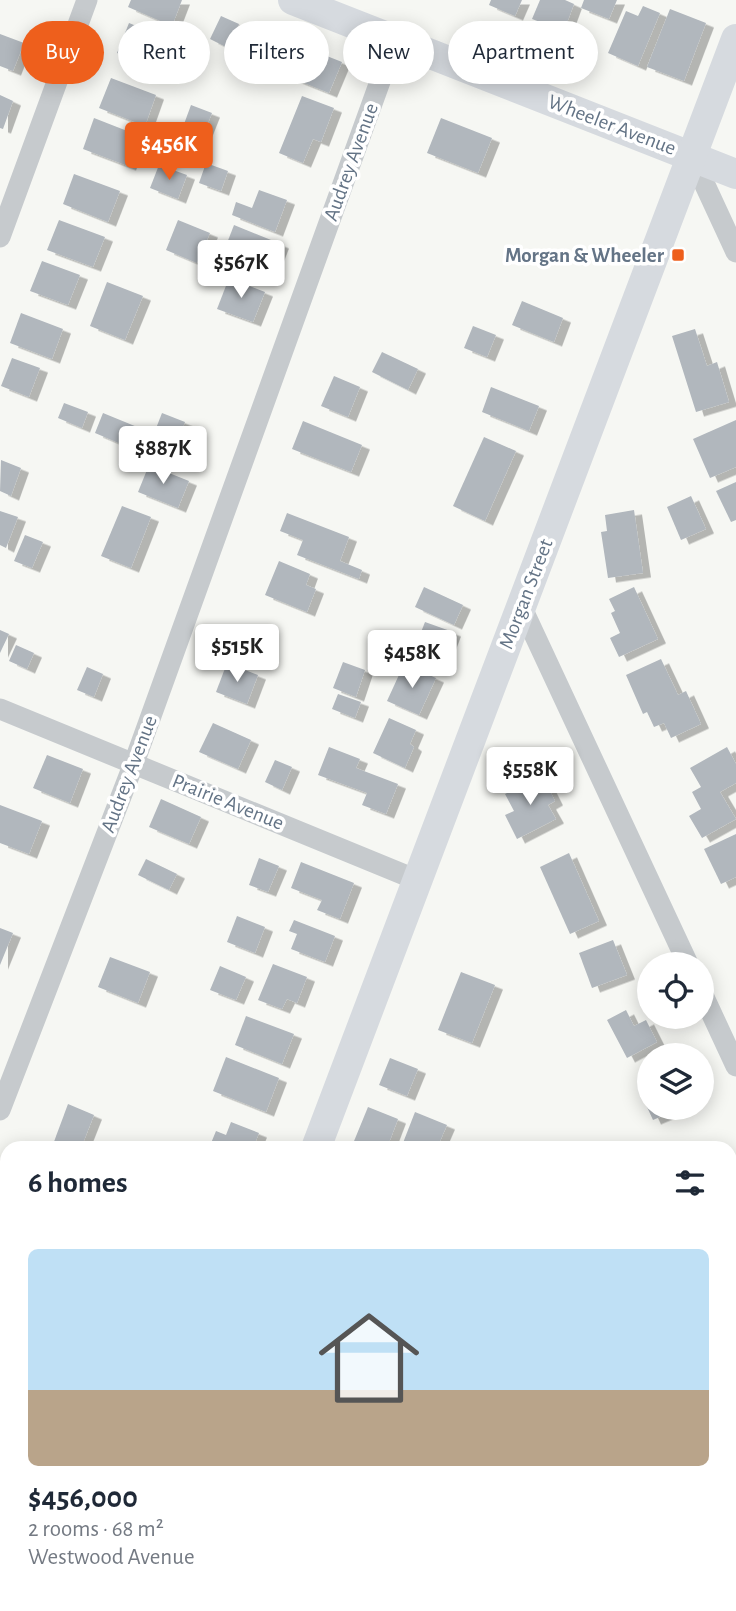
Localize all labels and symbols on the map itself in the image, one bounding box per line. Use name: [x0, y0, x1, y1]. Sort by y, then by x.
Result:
street label: Wheeler Avenue: [545, 91, 679, 159]
street label: Audrey Avenue: [320, 100, 382, 224]
pin: $456K: [120, 122, 218, 182]
pin: $567K: [192, 240, 290, 300]
place label: Morgan & Wheeler: [505, 245, 665, 266]
marker: Morgan & Wheeler: [670, 247, 686, 263]
pin: $887K: [114, 426, 212, 486]
street label: Morgan Street: [495, 536, 557, 652]
pin: $515K: [188, 624, 286, 684]
pin: $458K: [363, 630, 461, 690]
street label: Audrey Avenue: [97, 713, 161, 835]
pin: $558K: [481, 748, 579, 807]
street label: Prairie Avenue: [169, 770, 287, 834]

